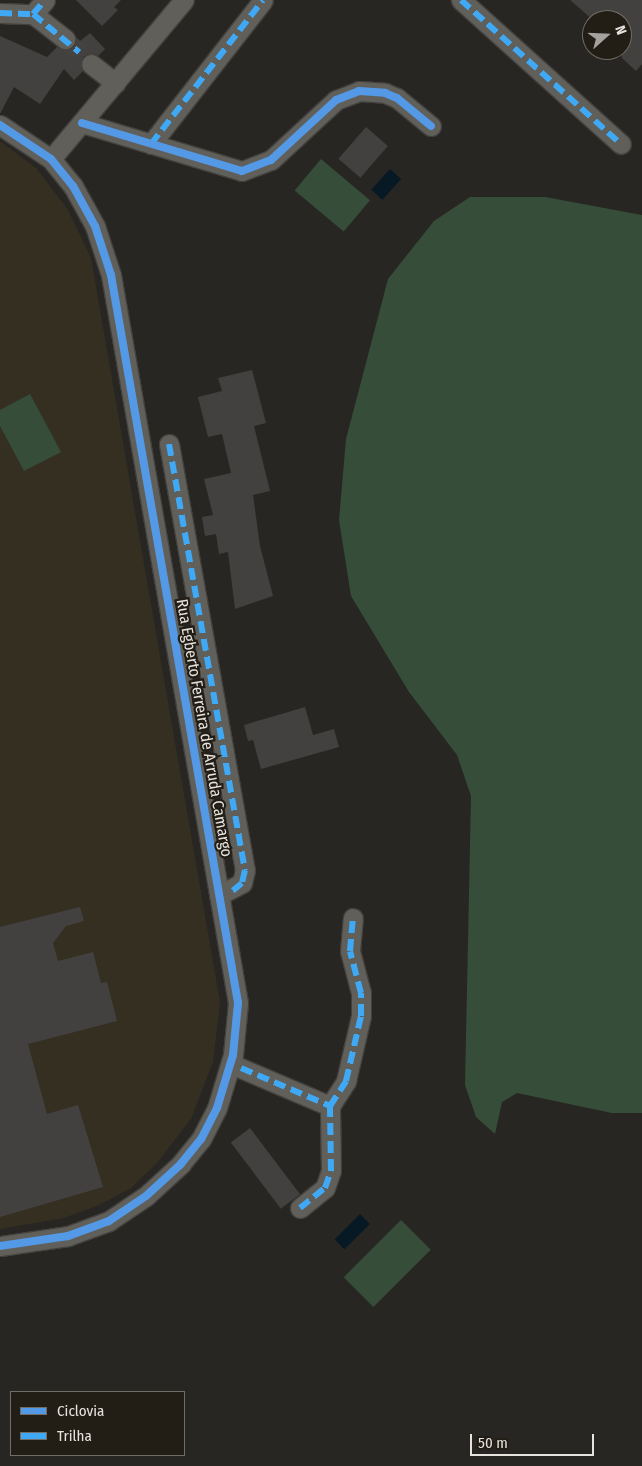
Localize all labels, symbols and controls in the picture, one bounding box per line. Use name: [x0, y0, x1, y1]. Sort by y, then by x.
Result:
north arrow: [582, 10, 632, 60]
text: N: [611, 23, 630, 37]
street label: Rua Egberto Ferreira de Arruda Camargo: [172, 598, 236, 858]
legend: [10, 1391, 185, 1456]
text: Ciclovia: [57, 1402, 104, 1420]
scale bar: [472, 1424, 596, 1456]
text: Trilha: [57, 1427, 92, 1445]
text: 50 m: [478, 1434, 508, 1452]

